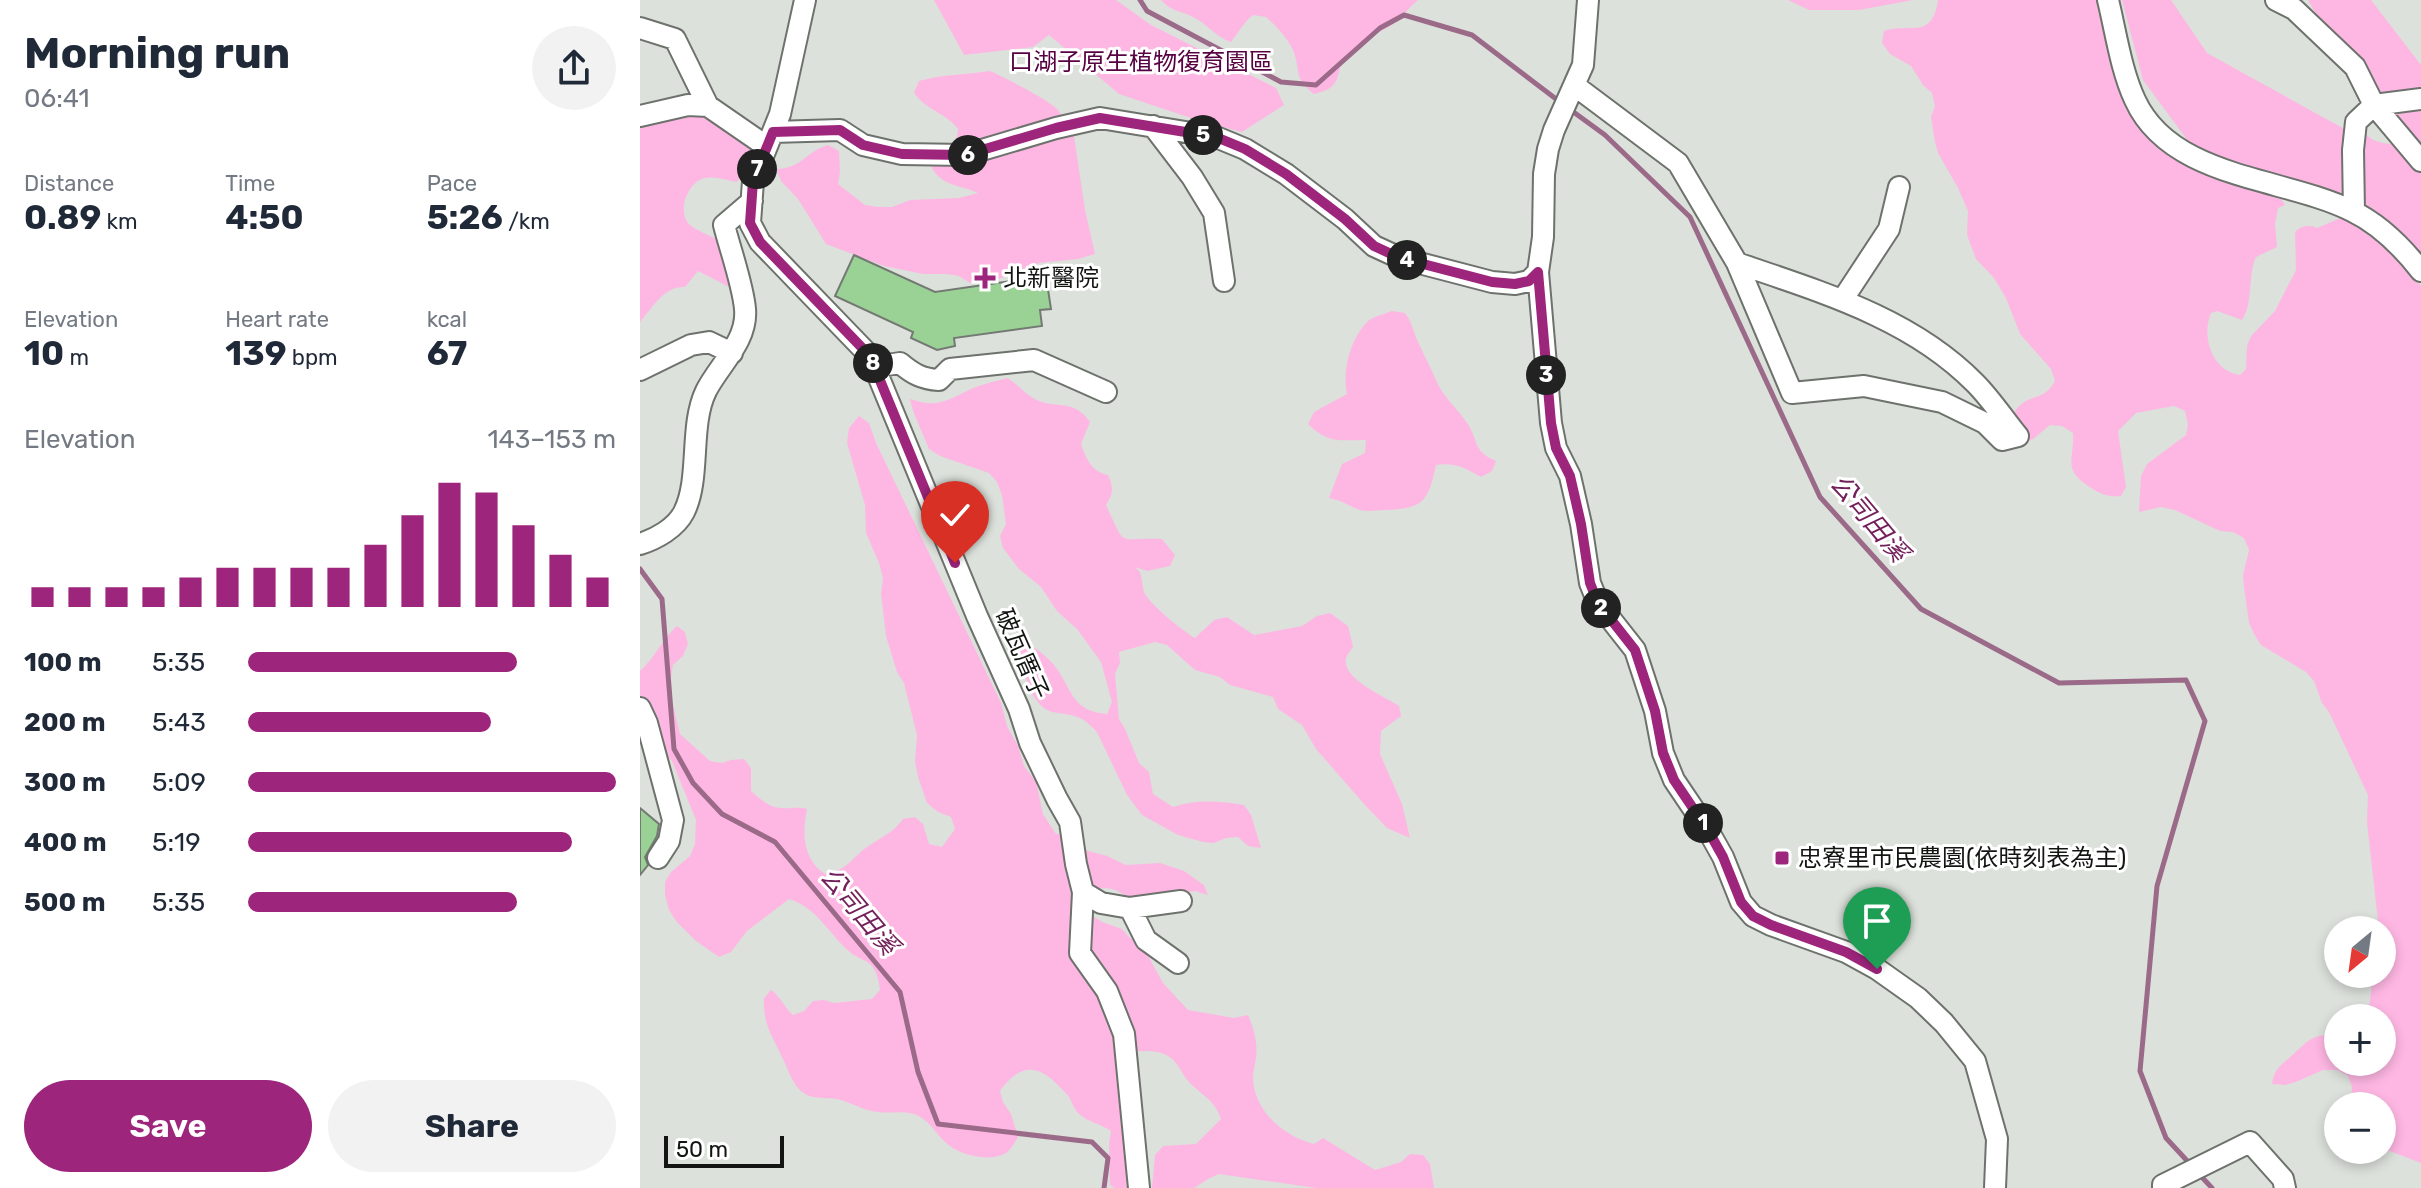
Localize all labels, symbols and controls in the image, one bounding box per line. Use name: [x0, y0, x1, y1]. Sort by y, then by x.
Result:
button: share: [532, 26, 616, 110]
text: Morning run: [24, 27, 290, 79]
park label: 口湖子原生植物復育園區: [1009, 48, 1273, 76]
text: 06:41: [24, 83, 90, 114]
pin: 5: [1183, 115, 1223, 155]
text: 5: [1196, 121, 1210, 148]
pin: 6: [948, 135, 988, 175]
text: 6: [961, 141, 975, 168]
pin: 7: [737, 149, 777, 189]
text: 7: [751, 155, 763, 182]
text: Distance: [24, 170, 114, 197]
text: Time: [225, 170, 275, 197]
text: Pace: [427, 170, 477, 197]
text: 0.89: [24, 197, 101, 238]
text: 4:50: [225, 197, 304, 238]
text: 5:26: [427, 197, 503, 238]
text: km: [101, 208, 138, 235]
text: /km: [503, 208, 550, 235]
pin: 4: [1387, 240, 1427, 280]
text: 4: [1399, 246, 1415, 273]
place label: 北新醫院: [1003, 264, 1099, 292]
marker: 北新醫院: [974, 267, 996, 289]
text: Elevation: [24, 306, 118, 333]
text: Heart rate: [225, 306, 329, 333]
text: kcal: [427, 306, 467, 333]
text: 10: [24, 333, 64, 374]
text: 139: [225, 333, 286, 374]
text: 67: [427, 333, 467, 374]
pin: 8: [853, 343, 893, 383]
text: m: [64, 344, 89, 371]
text: bpm: [286, 344, 338, 371]
text: 8: [866, 349, 880, 376]
pin: 3: [1526, 355, 1566, 395]
text: 3: [1539, 361, 1553, 388]
text: Elevation: [24, 424, 135, 455]
text: 143–153 m: [487, 424, 616, 455]
water label: 公司田溪: [1824, 468, 1917, 571]
pin: [921, 481, 989, 563]
icon: check: [933, 493, 977, 537]
pin: 2: [1581, 588, 1621, 628]
text: 2: [1594, 594, 1608, 621]
street label: 破瓦厝子: [990, 604, 1054, 704]
text: 100 m: [24, 647, 102, 678]
text: 5:35: [152, 647, 205, 678]
text: 200 m: [24, 707, 106, 738]
text: 5:43: [152, 707, 206, 738]
text: 300 m: [24, 767, 106, 798]
text: 5:09: [152, 767, 206, 798]
pin: 1: [1683, 803, 1723, 843]
text: 1: [1698, 809, 1708, 836]
text: 400 m: [24, 827, 106, 858]
text: 5:19: [152, 827, 201, 858]
place label: 忠寮里市民農園(依時刻表為主): [1798, 844, 2126, 872]
marker: 忠寮里市民農園(依時刻表為主): [1773, 849, 1791, 867]
water label: 公司田溪: [814, 861, 907, 964]
text: 500 m: [24, 887, 106, 918]
text: 5:35: [152, 887, 205, 918]
pin: [1843, 887, 1911, 969]
icon: arrive: [1855, 899, 1899, 943]
north arrow: [2324, 916, 2396, 988]
map controls: [2324, 916, 2396, 1164]
button: +: [2324, 1004, 2396, 1076]
button: Save: [24, 1080, 312, 1172]
button: Share: [328, 1080, 616, 1172]
button: −: [2324, 1092, 2396, 1164]
scale bar: [664, 1132, 784, 1168]
text: 50 m: [676, 1136, 728, 1163]

